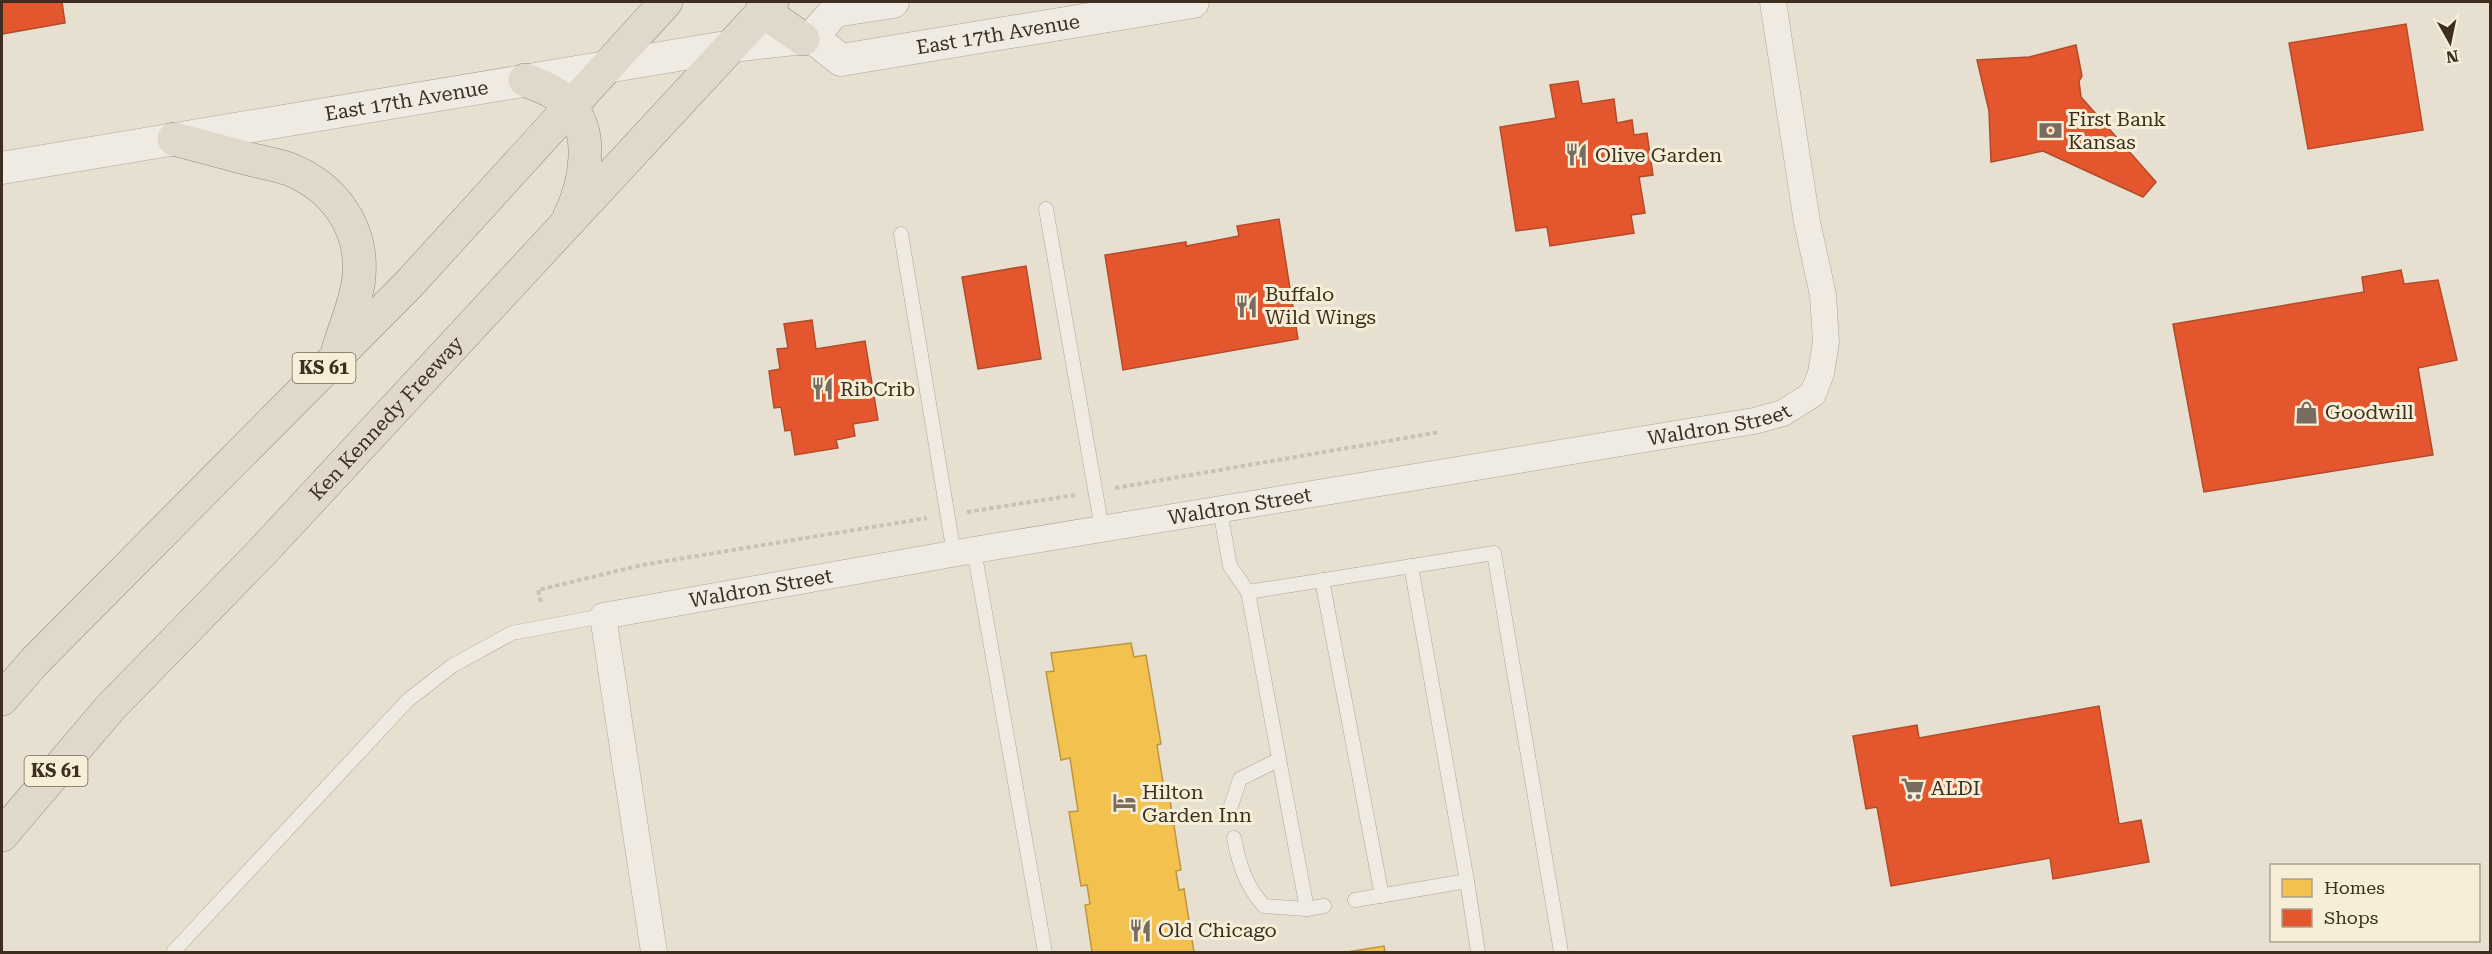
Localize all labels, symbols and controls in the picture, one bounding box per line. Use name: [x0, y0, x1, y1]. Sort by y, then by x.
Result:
street label: East 17th Avenue: [914, 9, 1081, 59]
north arrow: [2420, 12, 2480, 72]
text: N: [2445, 46, 2460, 67]
street label: East 17th Avenue: [323, 75, 490, 126]
place label: First Bank Kansas: [2068, 107, 2166, 154]
bank icon: First Bank Kansas: [2037, 118, 2063, 144]
restaurant icon: Olive Garden: [1564, 142, 1590, 168]
place label: Olive Garden: [1595, 143, 1722, 167]
place label: Buffalo Wild Wings: [1265, 282, 1376, 329]
restaurant icon: Buffalo Wild Wings: [1234, 293, 1260, 319]
street label: Ken Kennedy Freeway: [304, 331, 468, 505]
road number: KS 61: [292, 353, 356, 383]
restaurant icon: RibCrib: [809, 376, 835, 402]
place label: RibCrib: [840, 377, 915, 401]
street label: Waldron Street: [1646, 399, 1796, 450]
shop icon: Goodwill: [2294, 399, 2320, 425]
place label: Goodwill: [2325, 400, 2414, 424]
street label: Waldron Street: [1166, 482, 1314, 530]
street label: Waldron Street: [687, 563, 835, 612]
road number: KS 61: [25, 756, 88, 786]
supermarket icon: ALDI: [1900, 775, 1926, 801]
place label: ALDI: [1931, 776, 1980, 800]
place label: Hilton Garden Inn: [1142, 780, 1252, 827]
hotel icon: Hilton Garden Inn: [1111, 790, 1137, 816]
legend: [2270, 864, 2480, 942]
text: Homes: [2324, 877, 2385, 898]
text: Shops: [2324, 907, 2378, 928]
restaurant icon: Old Chicago: [1127, 917, 1153, 943]
place label: Old Chicago: [1158, 918, 1277, 942]

